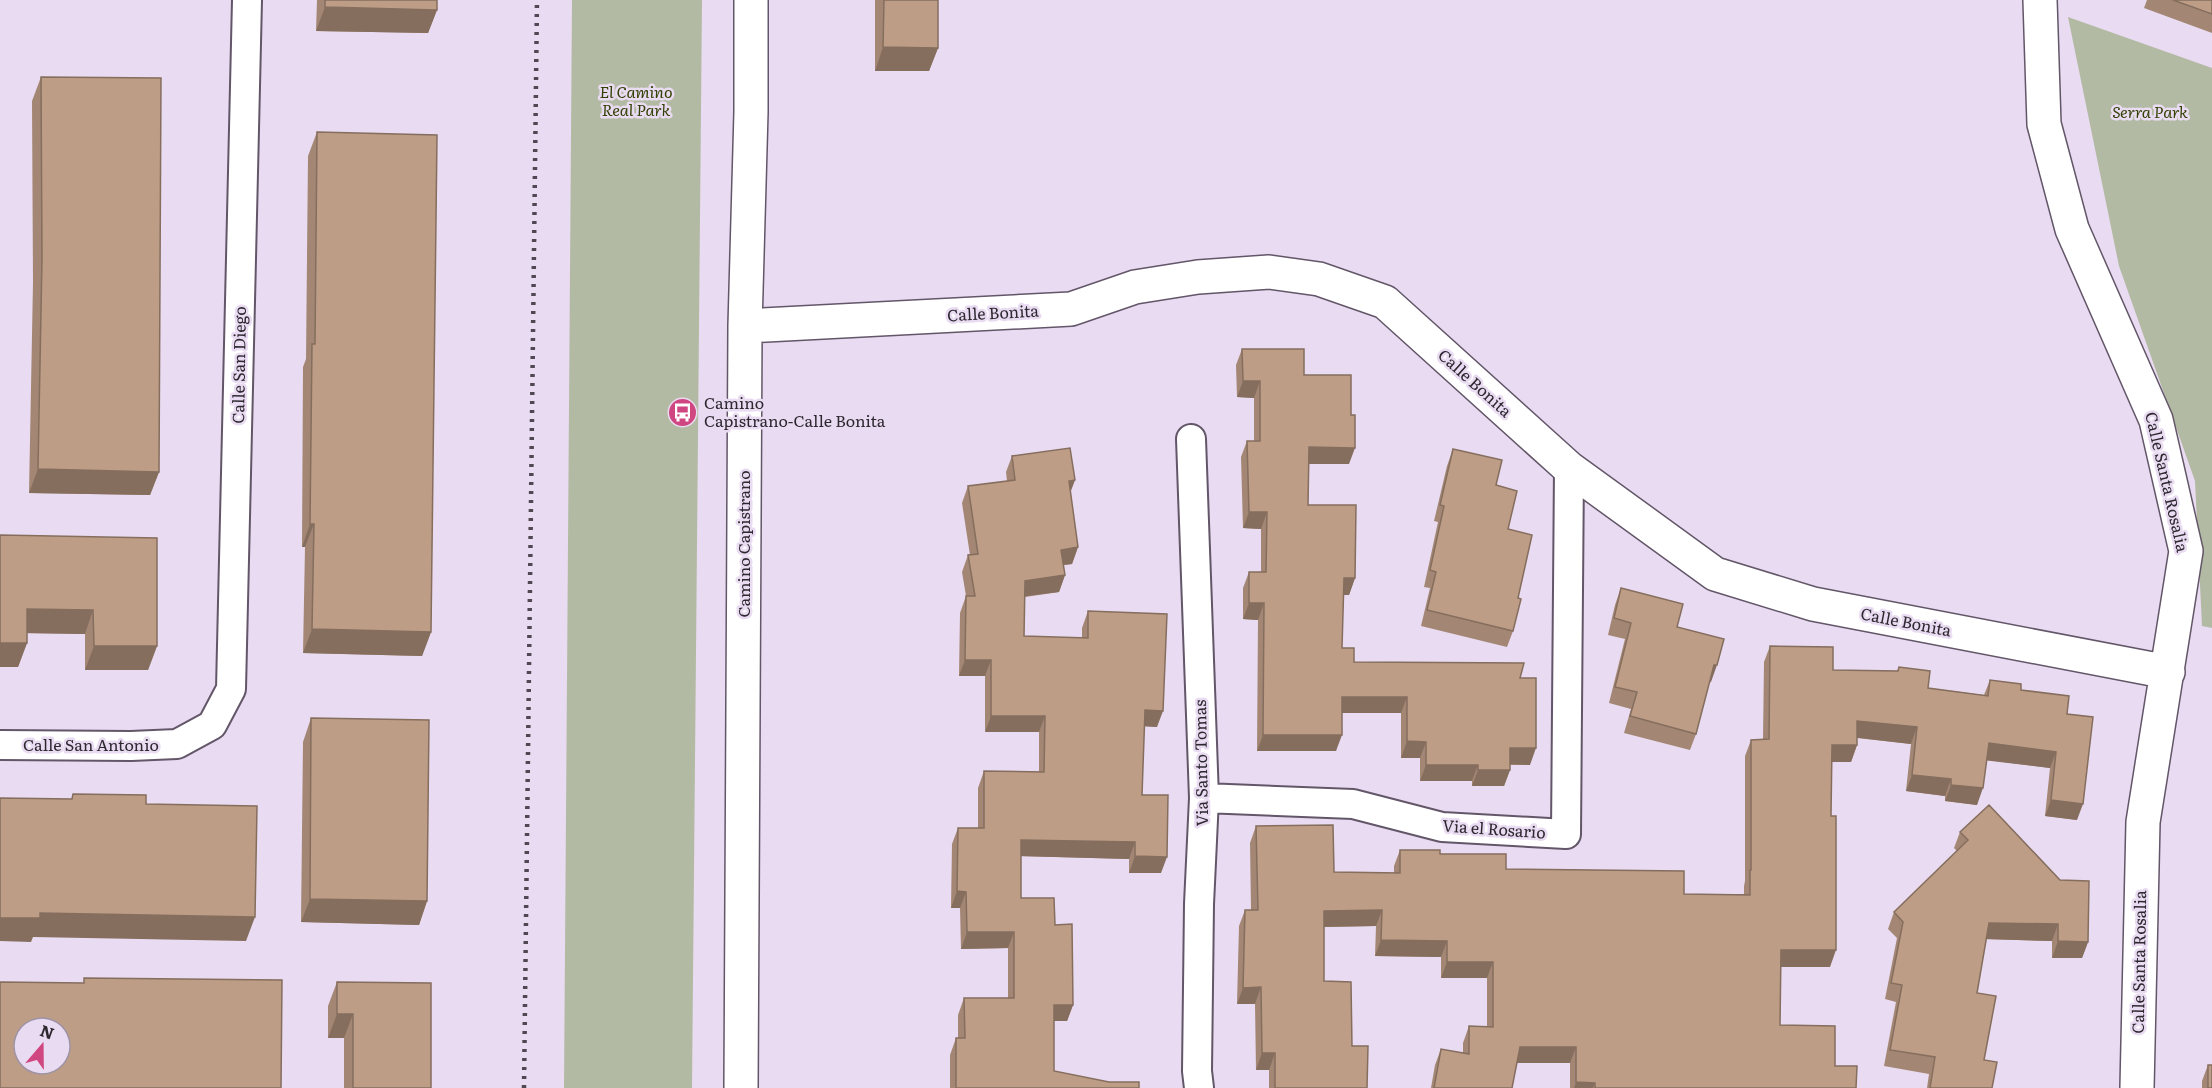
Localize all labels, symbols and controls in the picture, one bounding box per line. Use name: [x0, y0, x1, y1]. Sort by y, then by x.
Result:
park label: El Camino Real Park: [599, 79, 673, 121]
park label: Serra Park: [2112, 99, 2188, 123]
street label: Calle Bonita: [946, 298, 1040, 326]
street label: Calle San Diego: [225, 306, 251, 424]
street label: Calle Bonita: [1434, 343, 1518, 422]
place label: Camino Capistrano-Calle Bonita: [704, 390, 886, 432]
bus stop icon: Camino Capistrano-Calle Bonita: [667, 396, 699, 428]
street label: Calle Santa Rosalia: [2140, 409, 2196, 555]
street label: Camino Capistrano: [731, 470, 755, 618]
street label: Calle Bonita: [1859, 600, 1954, 642]
street label: Via Santo Tomas: [1187, 699, 1213, 827]
street label: Calle San Antonio: [23, 732, 159, 756]
street label: Via el Rosario: [1442, 812, 1547, 844]
street label: Calle Santa Rosalia: [2125, 890, 2151, 1034]
north arrow: [12, 1016, 72, 1076]
text: N: [37, 1017, 58, 1045]

